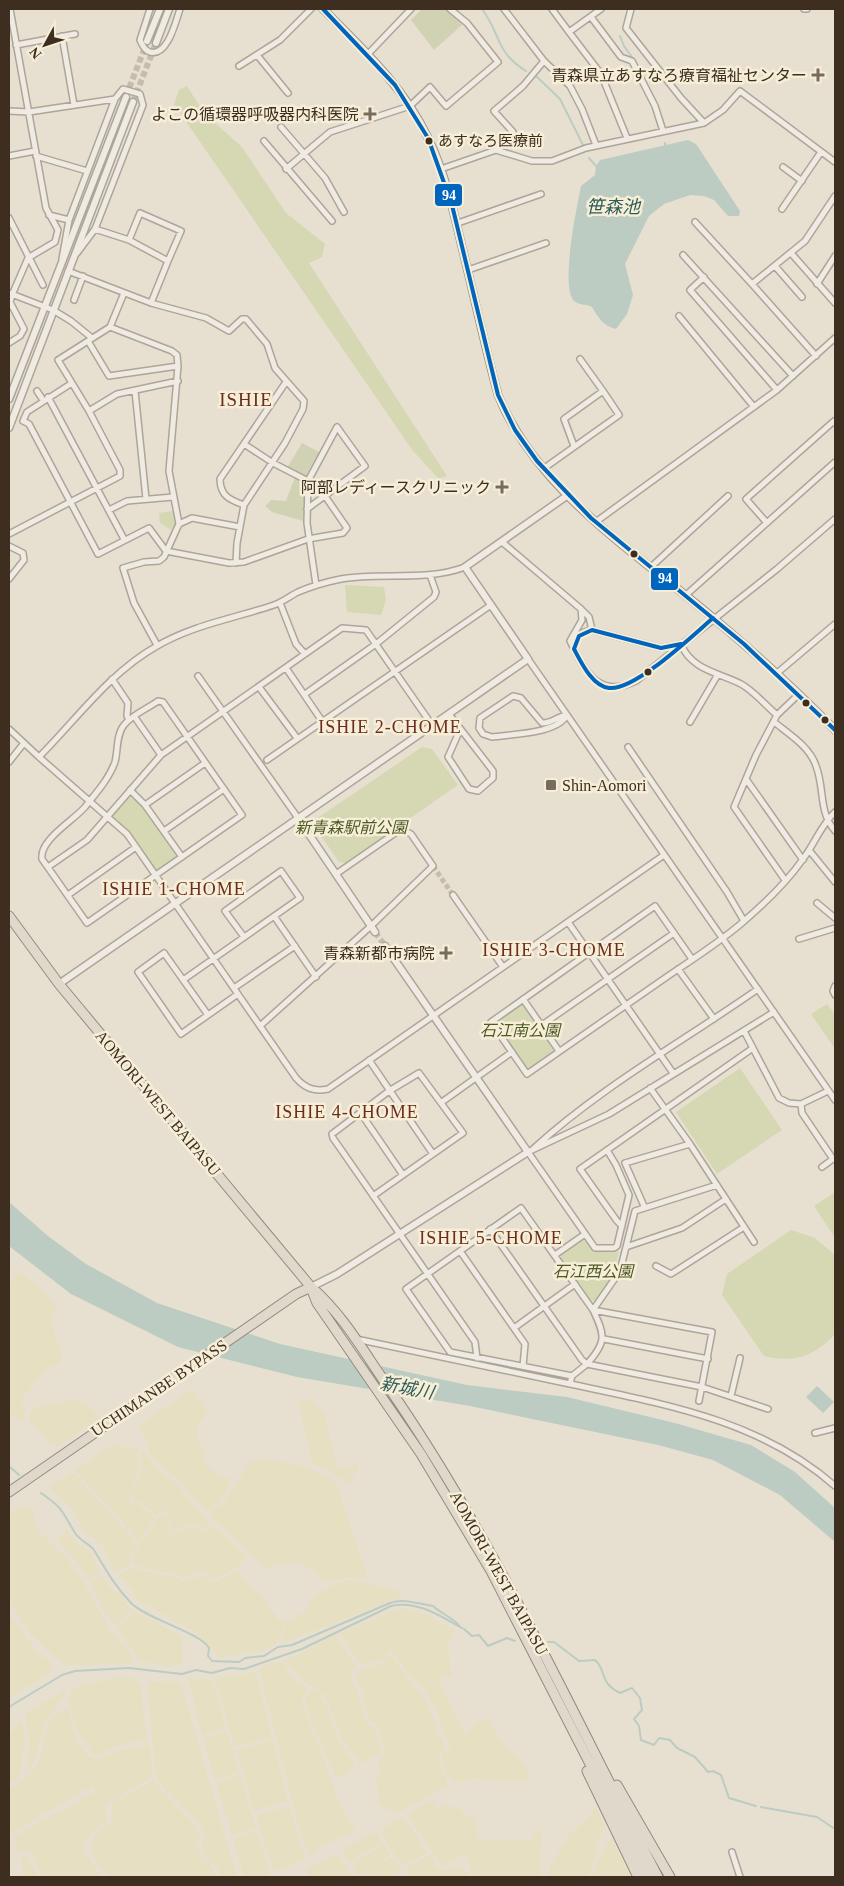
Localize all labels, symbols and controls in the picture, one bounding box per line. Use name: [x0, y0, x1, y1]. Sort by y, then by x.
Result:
north arrow: [20, 20, 70, 70]
text: N: [26, 44, 44, 62]
place label: 青森県立あすなろ療育福祉センター: [551, 67, 807, 84]
marker: 青森県立あすなろ療育福祉センター: [811, 68, 825, 82]
place label: よこの循環器呼吸器内科医院: [151, 106, 359, 123]
marker: よこの循環器呼吸器内科医院: [363, 107, 377, 121]
place label: あすなろ医療前: [438, 133, 543, 149]
marker: あすなろ医療前: [424, 136, 434, 146]
line badge: 94: [434, 183, 463, 207]
text: 94: [442, 188, 456, 203]
water label: 笹森池: [586, 197, 642, 217]
district label: ISHIE: [219, 389, 273, 410]
place label: 阿部レディースクリニック: [301, 479, 491, 496]
marker: 阿部レディースクリニック: [495, 480, 509, 494]
unlabelled marker: [629, 549, 639, 559]
line badge: 94: [650, 567, 679, 591]
text: 94: [658, 571, 672, 586]
unlabelled marker: [643, 667, 653, 677]
unlabelled marker: [801, 698, 811, 708]
unlabelled marker: [820, 715, 830, 725]
district label: ISHIE 2-CHOME: [318, 717, 462, 737]
place label: Shin-Aomori: [562, 777, 647, 794]
marker: Shin-Aomori: [544, 778, 558, 792]
park label: 新青森駅前公園: [295, 819, 409, 836]
district label: ISHIE 1-CHOME: [102, 879, 246, 899]
district label: ISHIE 3-CHOME: [482, 940, 626, 960]
place label: 青森新都市病院: [323, 945, 435, 962]
marker: 青森新都市病院: [439, 946, 453, 960]
park label: 石江南公園: [480, 1022, 562, 1039]
street label: AOMORI-WEST BAIPASU: [92, 1027, 224, 1179]
district label: ISHIE 4-CHOME: [275, 1102, 419, 1122]
district label: ISHIE 5-CHOME: [419, 1228, 563, 1248]
park label: 石江西公園: [553, 1263, 635, 1280]
street label: UCHIMANBE BYPASS: [88, 1336, 230, 1440]
water label: 新城川: [379, 1373, 437, 1403]
street label: AOMORI-WEST BAIPASU: [447, 1488, 551, 1658]

